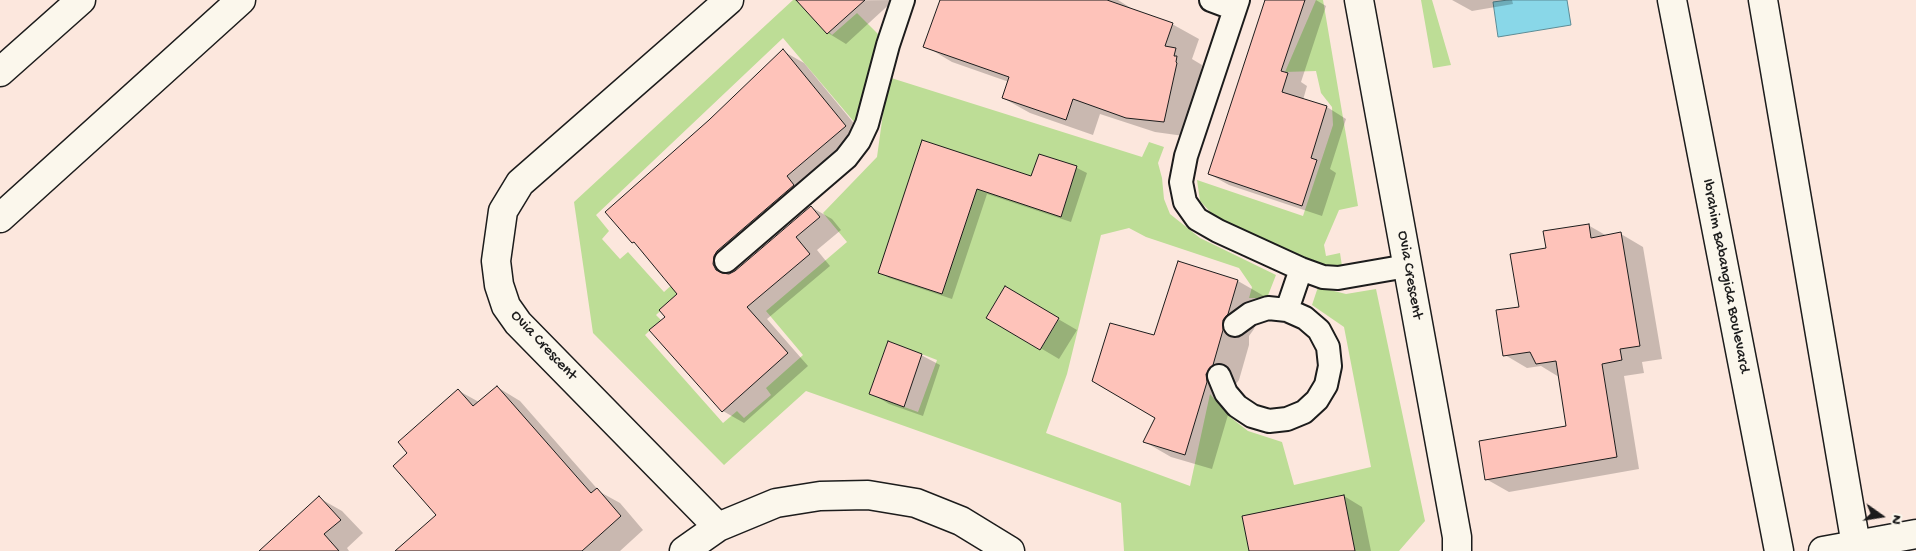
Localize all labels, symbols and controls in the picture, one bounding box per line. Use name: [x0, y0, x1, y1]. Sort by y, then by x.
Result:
street label: Ibrahim Babangida Boulevard: [1697, 177, 1753, 375]
street label: Ovia Crescent: [1392, 229, 1426, 321]
street label: Ovia Crescent: [506, 307, 580, 385]
north arrow: [1856, 491, 1906, 541]
text: N: [1887, 513, 1905, 526]

